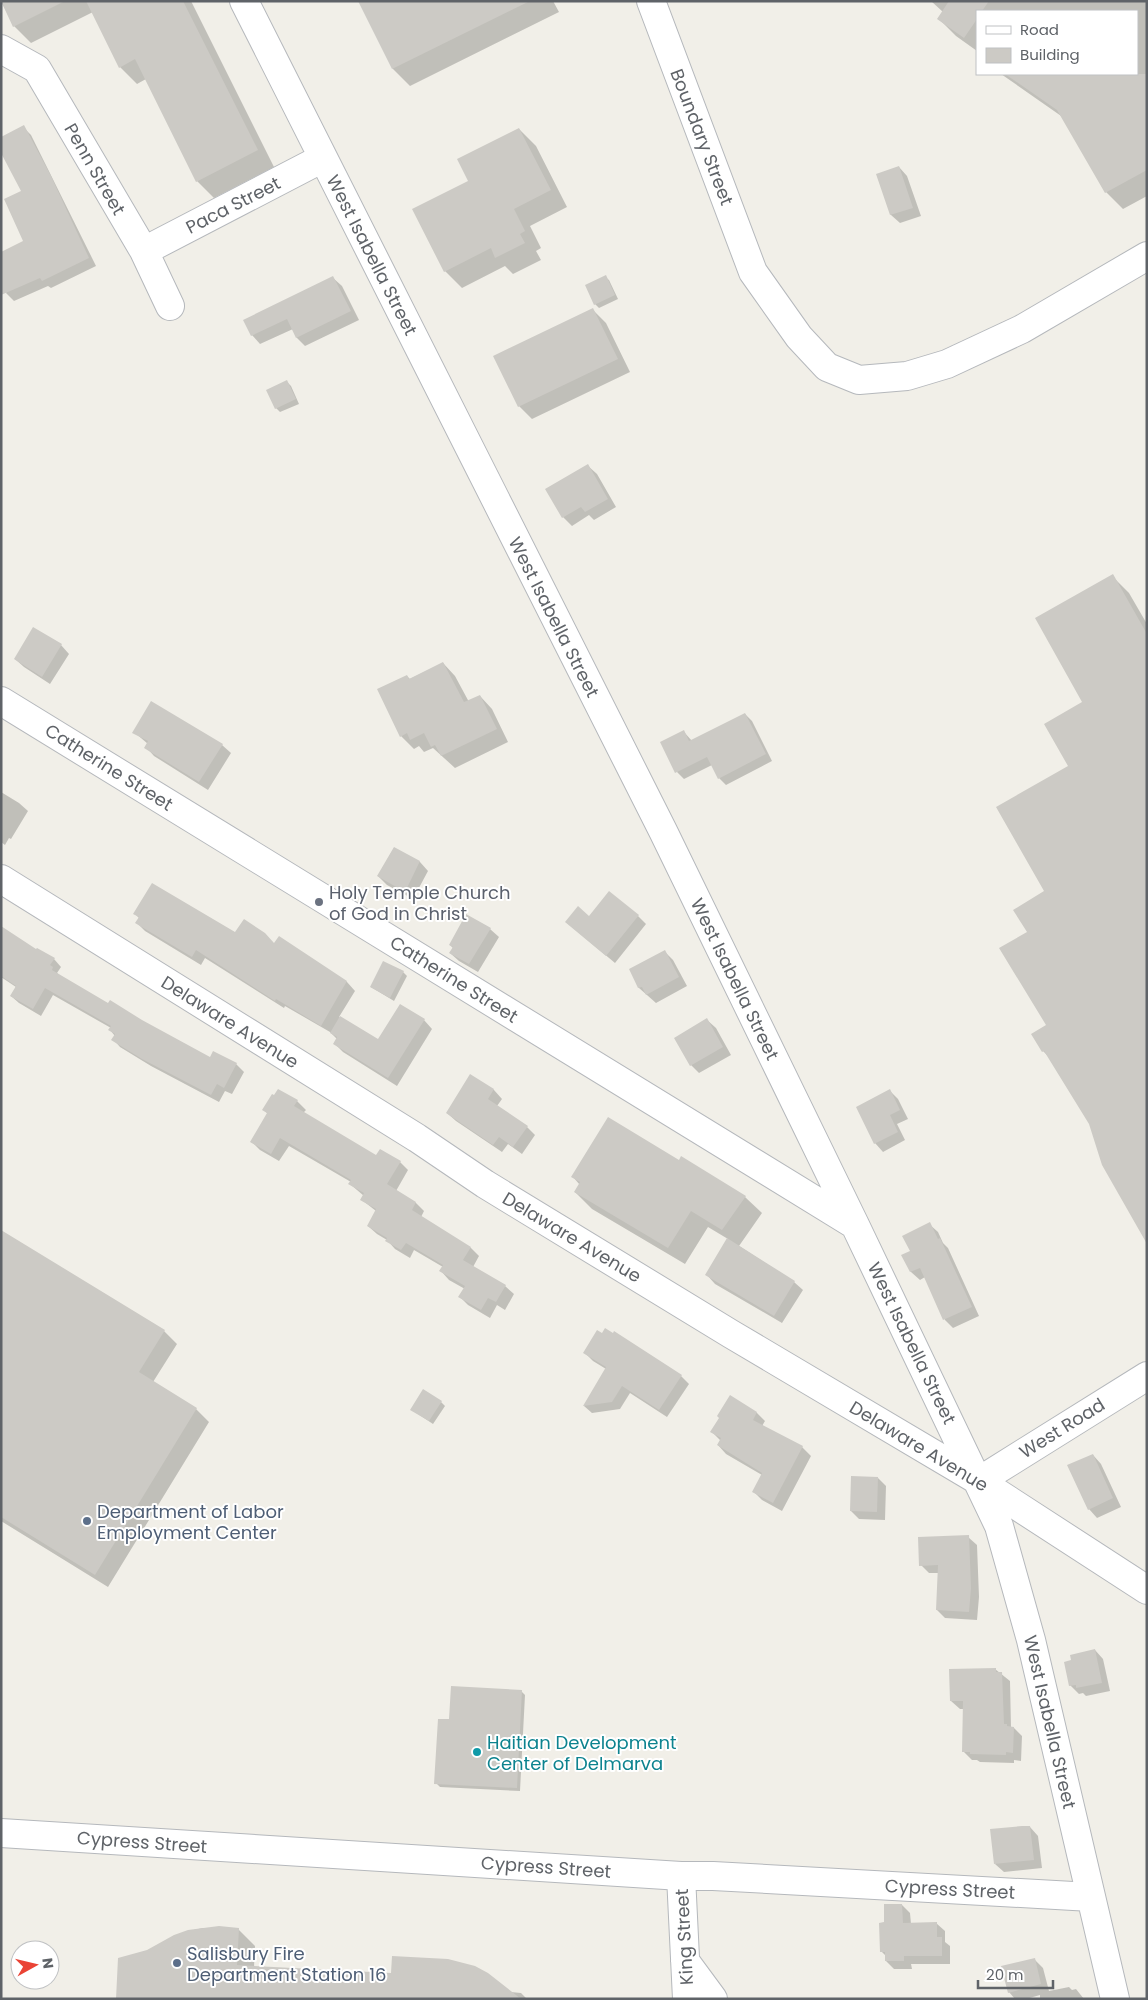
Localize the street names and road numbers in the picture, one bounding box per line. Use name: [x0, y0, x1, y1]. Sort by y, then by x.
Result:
street label: Boundary Street: [664, 65, 740, 209]
street label: Penn Street: [59, 119, 131, 219]
street label: Paca Street: [181, 170, 285, 240]
street label: West Isabella Street: [321, 170, 423, 340]
street label: West Isabella Street: [503, 532, 605, 702]
street label: Catherine Street: [40, 718, 178, 816]
street label: West Isabella Street: [685, 894, 785, 1064]
street label: Catherine Street: [385, 930, 523, 1028]
street label: Delaware Avenue: [157, 970, 303, 1074]
street label: Delaware Avenue: [498, 1186, 646, 1288]
street label: West Isabella Street: [862, 1258, 962, 1428]
street label: West Road: [1015, 1392, 1109, 1464]
street label: Delaware Avenue: [845, 1395, 993, 1497]
street label: West Isabella Street: [1018, 1633, 1082, 1811]
street label: Cypress Street: [76, 1825, 208, 1859]
street label: Cypress Street: [480, 1850, 612, 1884]
street label: Cypress Street: [884, 1873, 1016, 1905]
street label: King Street: [669, 1888, 699, 1986]

